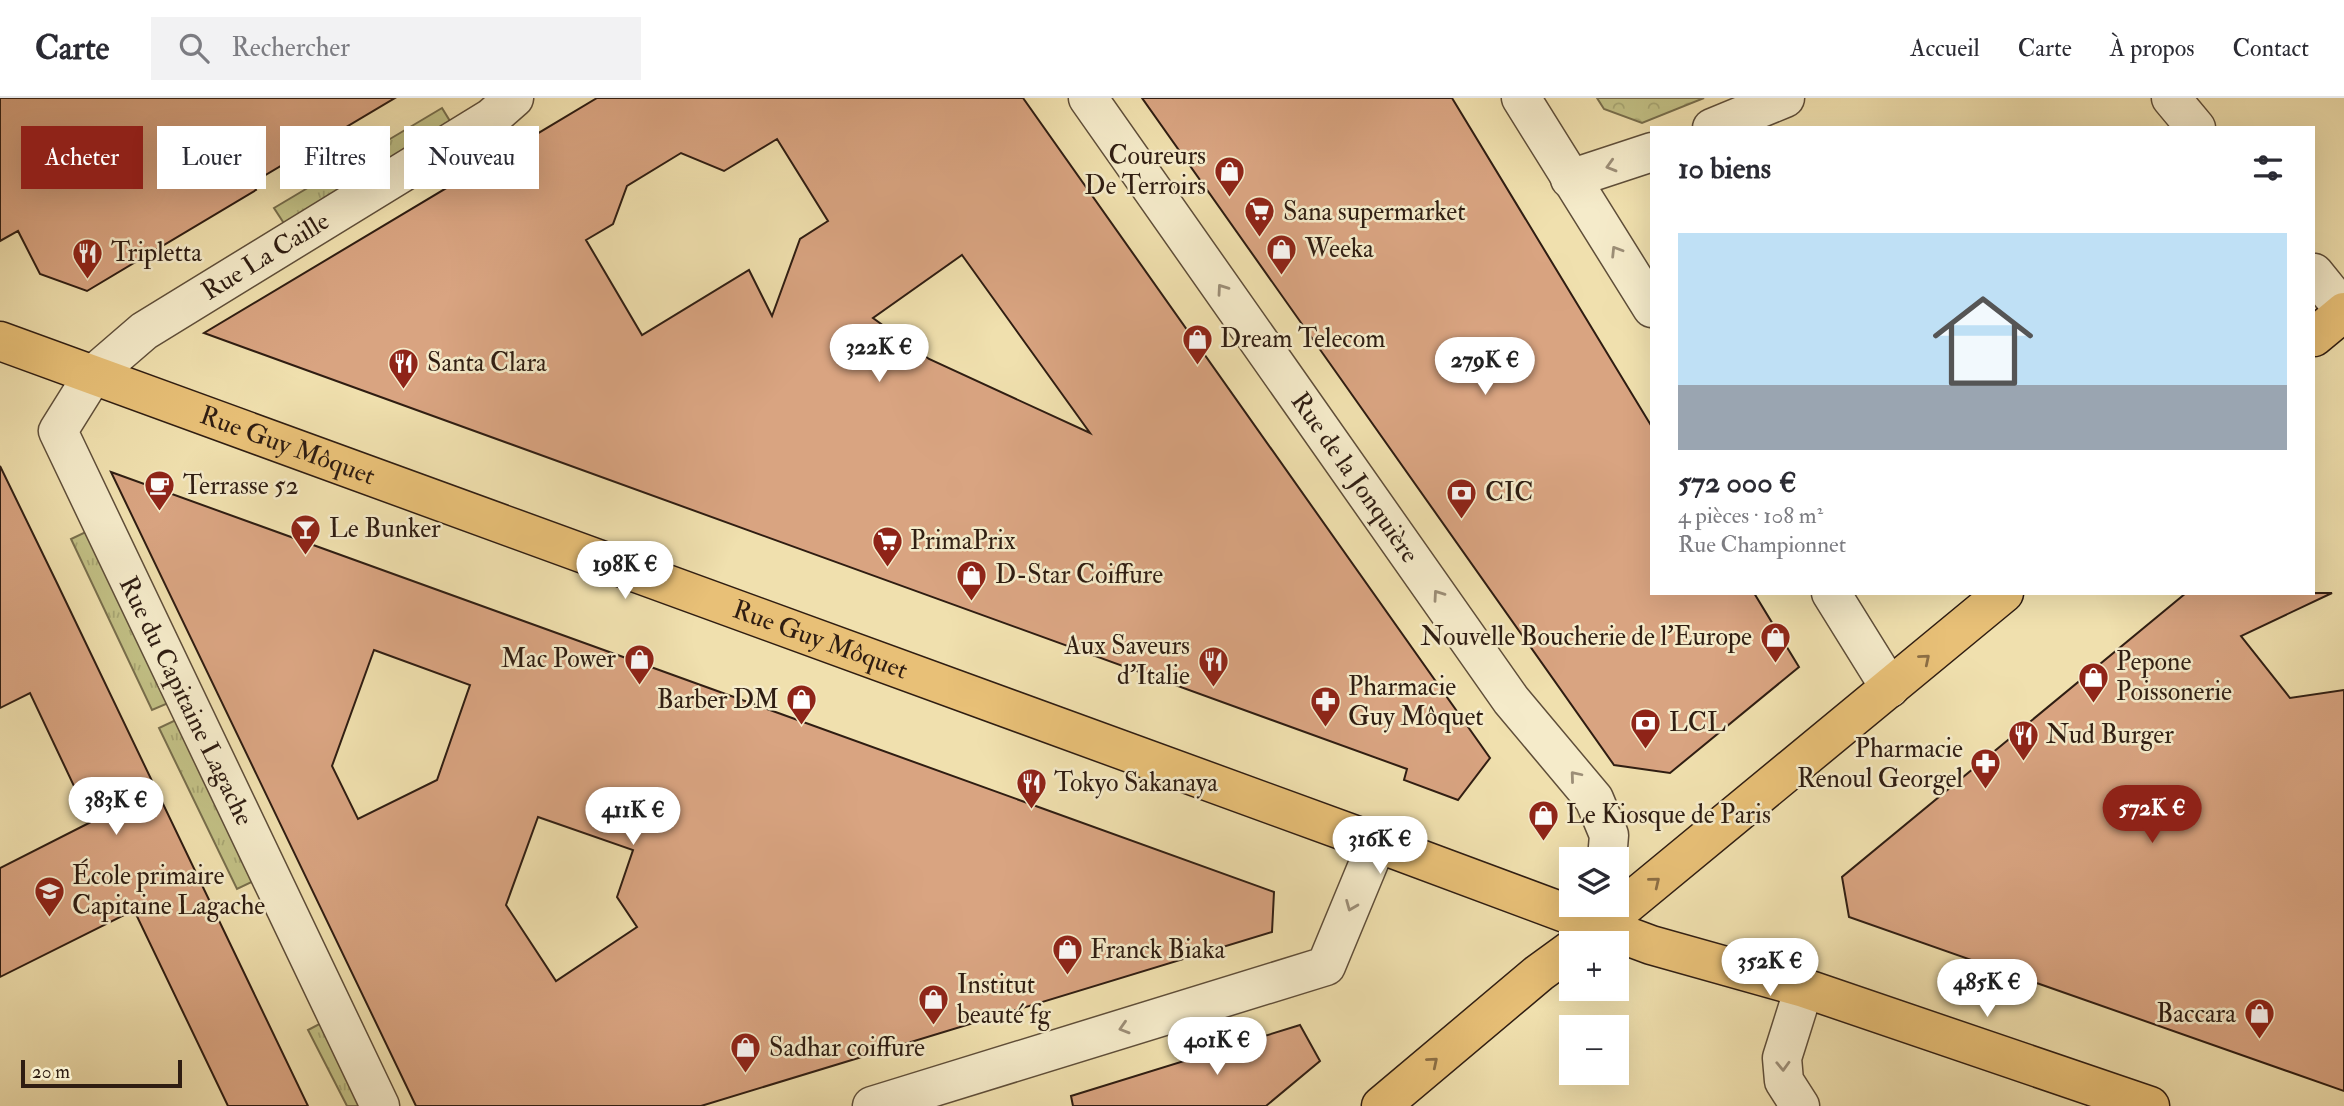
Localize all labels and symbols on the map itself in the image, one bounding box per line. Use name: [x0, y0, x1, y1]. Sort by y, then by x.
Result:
place label: Coureurs De Terroirs: [1084, 140, 1206, 202]
shop icon: Coureurs De Terroirs: [1212, 154, 1246, 198]
one-way arrow: [1606, 158, 1618, 173]
supermarket icon: Sana supermarket: [1243, 195, 1277, 239]
place label: Sana supermarket: [1283, 196, 1466, 229]
street label: Rue La Caille: [196, 205, 335, 308]
shop icon: Weeka: [1265, 232, 1299, 276]
place label: Weeka: [1304, 233, 1374, 265]
restaurant icon: Tripletta: [71, 236, 105, 280]
place label: Tripletta: [111, 237, 202, 270]
one-way arrow: [1611, 245, 1624, 258]
one-way arrow: [1218, 284, 1230, 297]
shop icon: Dream Telecom: [1180, 322, 1214, 366]
place label: Dream Telecom: [1220, 323, 1385, 355]
pin: 322K €: [822, 324, 936, 384]
pin: 279K €: [1428, 338, 1542, 397]
restaurant icon: Santa Clara: [387, 346, 421, 390]
place label: Santa Clara: [427, 347, 547, 379]
street label: Rue de la Jonquière: [1284, 386, 1426, 569]
street label: Rue Guy Môquet: [196, 399, 379, 492]
cafe icon: Terrasse 52: [143, 469, 177, 513]
place label: Terrasse 52: [183, 470, 299, 502]
bank icon: CIC: [1445, 476, 1479, 520]
place label: CIC: [1485, 477, 1533, 509]
bar icon: Le Bunker: [289, 512, 323, 556]
place label: Le Bunker: [329, 513, 441, 545]
supermarket icon: PrimaPrix: [870, 524, 904, 568]
place label: PrimaPrix: [910, 525, 1016, 557]
pin: 198K €: [568, 542, 682, 601]
shop icon: D-Star Coiffure: [955, 558, 989, 602]
place label: D-Star Coiffure: [995, 559, 1163, 591]
street label: Rue du Capitaine Lagache: [111, 571, 260, 831]
one-way arrow: [1433, 590, 1446, 603]
street label: Rue Guy Môquet: [728, 593, 912, 687]
shop icon: Nouvelle Boucherie de l'Europe: [1758, 620, 1792, 664]
place label: Nouvelle Boucherie de l'Europe: [1420, 621, 1752, 654]
place label: Aux Saveurs d'Italie: [1063, 630, 1190, 692]
shop icon: Mac Power: [622, 642, 656, 686]
place label: Mac Power: [501, 643, 616, 675]
restaurant icon: Aux Saveurs d'Italie: [1196, 644, 1230, 688]
place label: Pepone Poissonerie: [2116, 646, 2232, 708]
one-way arrow: [1916, 655, 1929, 667]
shop icon: Pepone Poissonerie: [2076, 660, 2110, 704]
place label: Pharmacie Guy Môquet: [1348, 671, 1484, 733]
shop icon: Barber DM: [785, 683, 819, 727]
place label: Barber DM: [657, 684, 779, 716]
pharmacy icon: Pharmacie Guy Môquet: [1308, 685, 1342, 729]
bank icon: LCL: [1629, 706, 1663, 750]
place label: LCL: [1669, 707, 1726, 739]
restaurant icon: Nud Burger: [2006, 718, 2040, 762]
place label: Nud Burger: [2046, 719, 2174, 751]
place label: Pharmacie Renoul Georgel: [1797, 733, 1963, 795]
pharmacy icon: Pharmacie Renoul Georgel: [1969, 747, 2003, 791]
restaurant icon: Tokyo Sakanaya: [1014, 766, 1048, 810]
place label: Tokyo Sakanaya: [1054, 767, 1218, 799]
one-way arrow: [1571, 772, 1583, 785]
pin: 383K €: [59, 778, 173, 837]
pin: 572K €: [2095, 786, 2209, 845]
pin: 411K €: [576, 788, 690, 847]
shop icon: Le Kiosque de Paris: [1526, 798, 1560, 842]
place label: Le Kiosque de Paris: [1566, 799, 1771, 831]
pin: 316K €: [1323, 816, 1437, 876]
place label: École primaire Capitaine Lagache: [72, 858, 265, 923]
school or university icon: École primaire Capitaine Lagache: [32, 874, 66, 918]
one-way arrow: [1648, 878, 1660, 891]
one-way arrow: [1346, 900, 1360, 912]
shop icon: Franck Biaka: [1050, 933, 1084, 977]
place label: Franck Biaka: [1090, 934, 1226, 966]
pin: 352K €: [1713, 939, 1827, 998]
pin: 485K €: [1930, 960, 2044, 1019]
place label: Institut beauté fg: [957, 969, 1052, 1031]
shop icon: Institut beauté fg: [917, 983, 951, 1027]
shop icon: Baccara: [2242, 997, 2276, 1041]
place label: Baccara: [2156, 998, 2236, 1030]
pin: 401K €: [1160, 1018, 1274, 1077]
one-way arrow: [1118, 1020, 1130, 1035]
shop icon: Sadhar coiffure: [729, 1031, 763, 1075]
place label: Sadhar coiffure: [769, 1032, 925, 1064]
scale bar: [21, 1057, 182, 1089]
one-way arrow: [1425, 1058, 1438, 1070]
one-way arrow: [1776, 1061, 1791, 1072]

